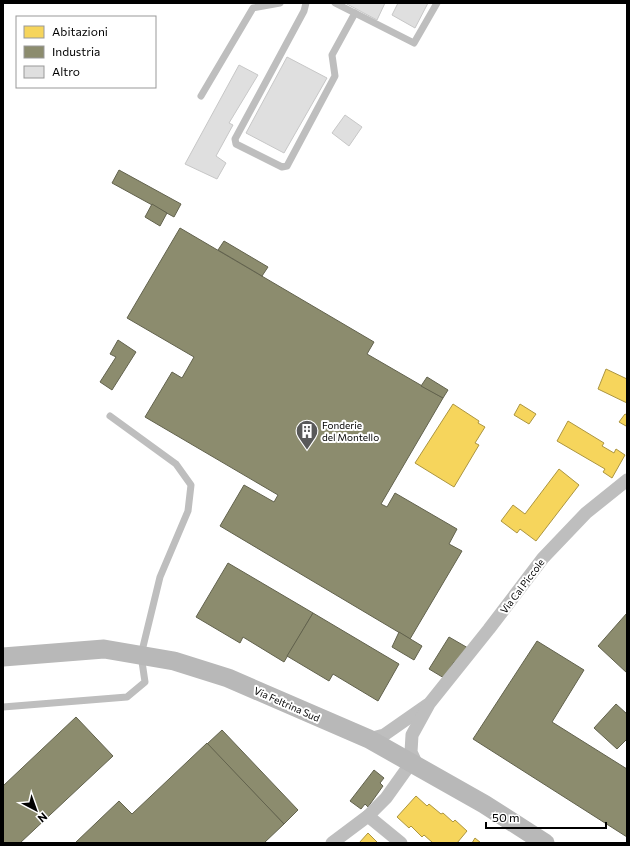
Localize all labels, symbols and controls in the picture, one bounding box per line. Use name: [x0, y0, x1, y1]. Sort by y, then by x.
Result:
legend: [16, 16, 156, 88]
text: Abitazioni: [52, 24, 108, 38]
text: Industria: [52, 44, 100, 58]
text: Altro: [52, 64, 80, 78]
building icon: Fonderie del Montello: [294, 418, 320, 451]
place label: Fonderie del Montello: [322, 419, 379, 443]
street label: Via Cal Piccole: [497, 556, 547, 616]
street label: Via Feltrina Sud: [252, 684, 322, 724]
north arrow: [16, 790, 56, 830]
scale bar: [486, 804, 606, 830]
text: N: [36, 810, 50, 826]
text: 50 m: [492, 810, 520, 824]

